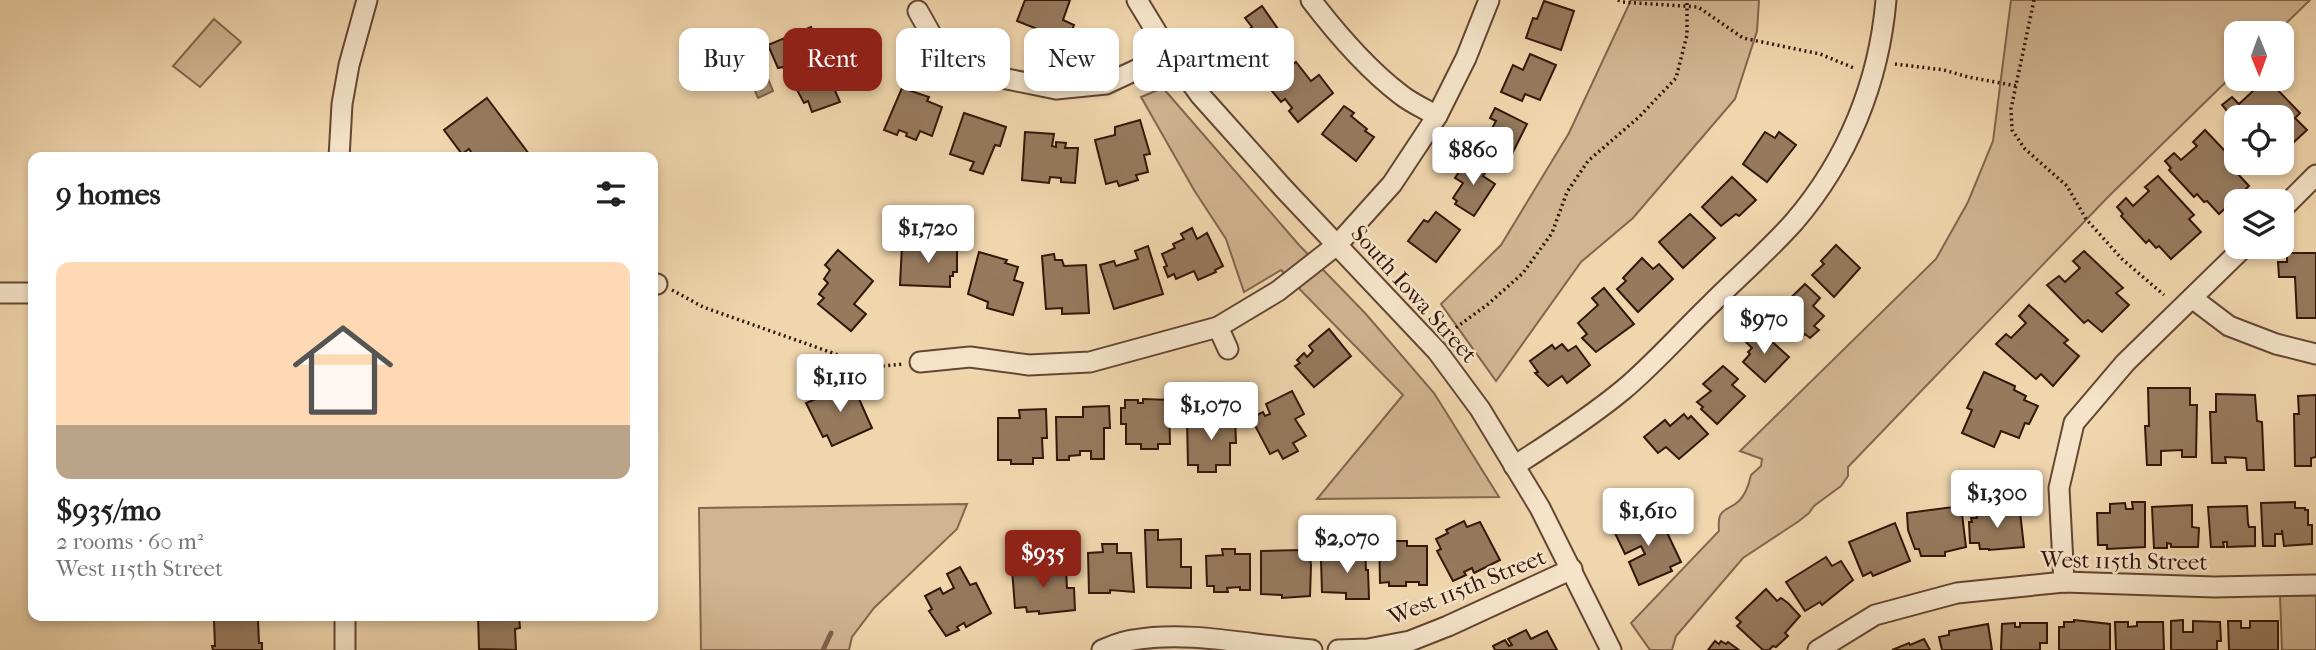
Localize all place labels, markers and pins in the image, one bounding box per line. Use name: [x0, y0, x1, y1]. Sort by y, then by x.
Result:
pin: $860: [1432, 128, 1514, 187]
pin: $1,720: [871, 205, 985, 265]
pin: $970: [1723, 296, 1805, 356]
pin: $1,110: [783, 354, 897, 414]
pin: $1,070: [1154, 382, 1268, 442]
pin: $1,300: [1940, 470, 2054, 530]
pin: $1,610: [1591, 489, 1705, 548]
pin: $2,070: [1290, 516, 1404, 575]
pin: $935: [1002, 530, 1084, 590]

